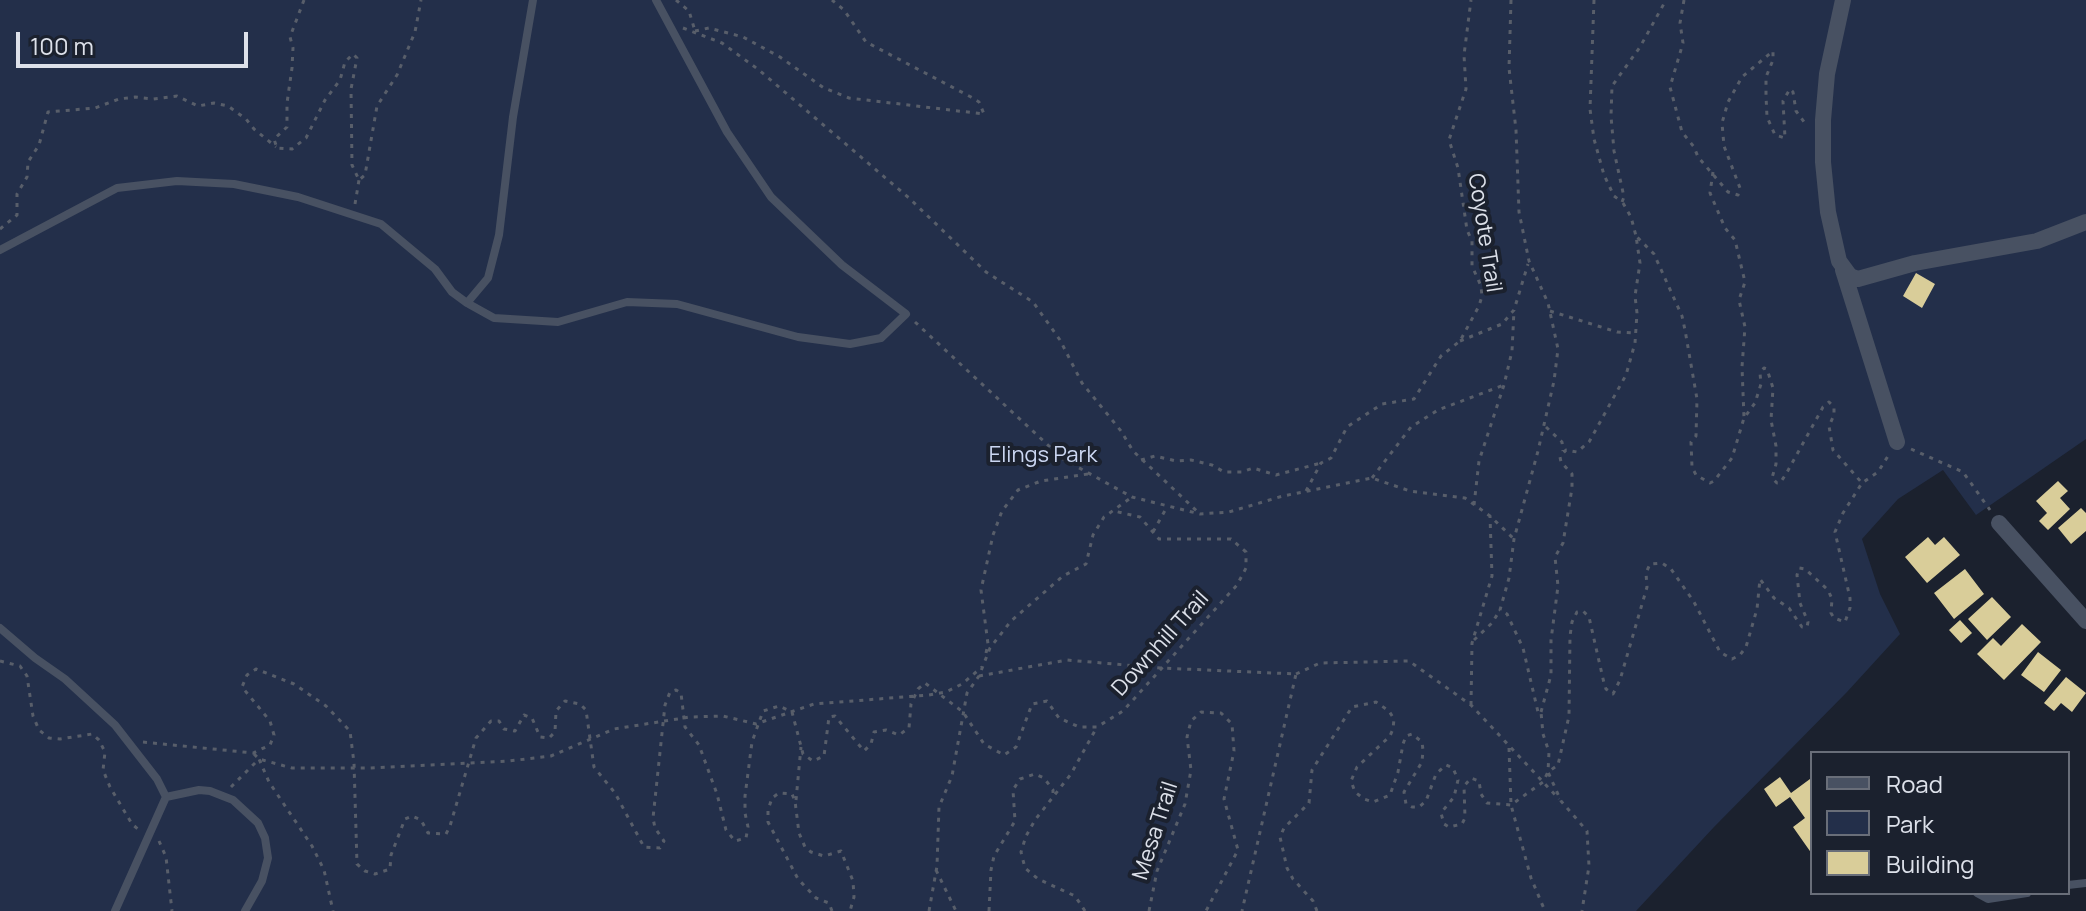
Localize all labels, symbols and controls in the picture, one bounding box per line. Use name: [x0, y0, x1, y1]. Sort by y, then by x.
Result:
scale bar: [20, 16, 252, 66]
text: 100 m: [30, 29, 94, 62]
street label: Coyote Trail: [1462, 172, 1506, 294]
park label: Elings Park: [989, 443, 1097, 469]
street label: Downhill Trail: [1107, 586, 1215, 702]
legend: [1810, 751, 2070, 895]
text: Road: [1886, 767, 1943, 800]
street label: Mesa Trail: [1128, 779, 1184, 883]
text: Park: [1886, 807, 1934, 840]
text: Building: [1886, 847, 1974, 880]

